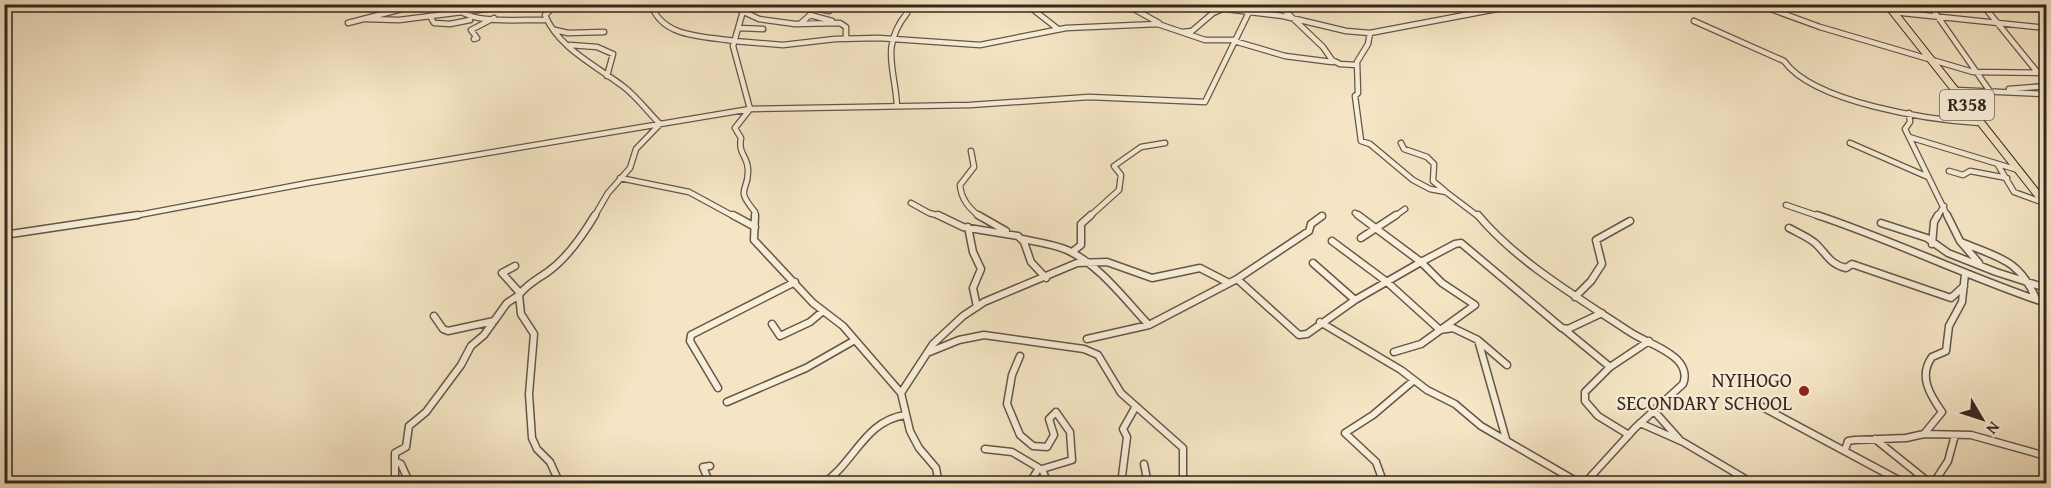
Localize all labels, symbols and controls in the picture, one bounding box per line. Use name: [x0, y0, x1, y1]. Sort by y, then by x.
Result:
road number: R358: [1940, 90, 1994, 120]
place label: NYIHOGO SECONDARY SCHOOL: [1616, 365, 1792, 417]
marker: NYIHOGO SECONDARY SCHOOL: [1797, 384, 1811, 398]
north arrow: [1952, 389, 2012, 449]
text: N: [1981, 417, 2006, 440]

